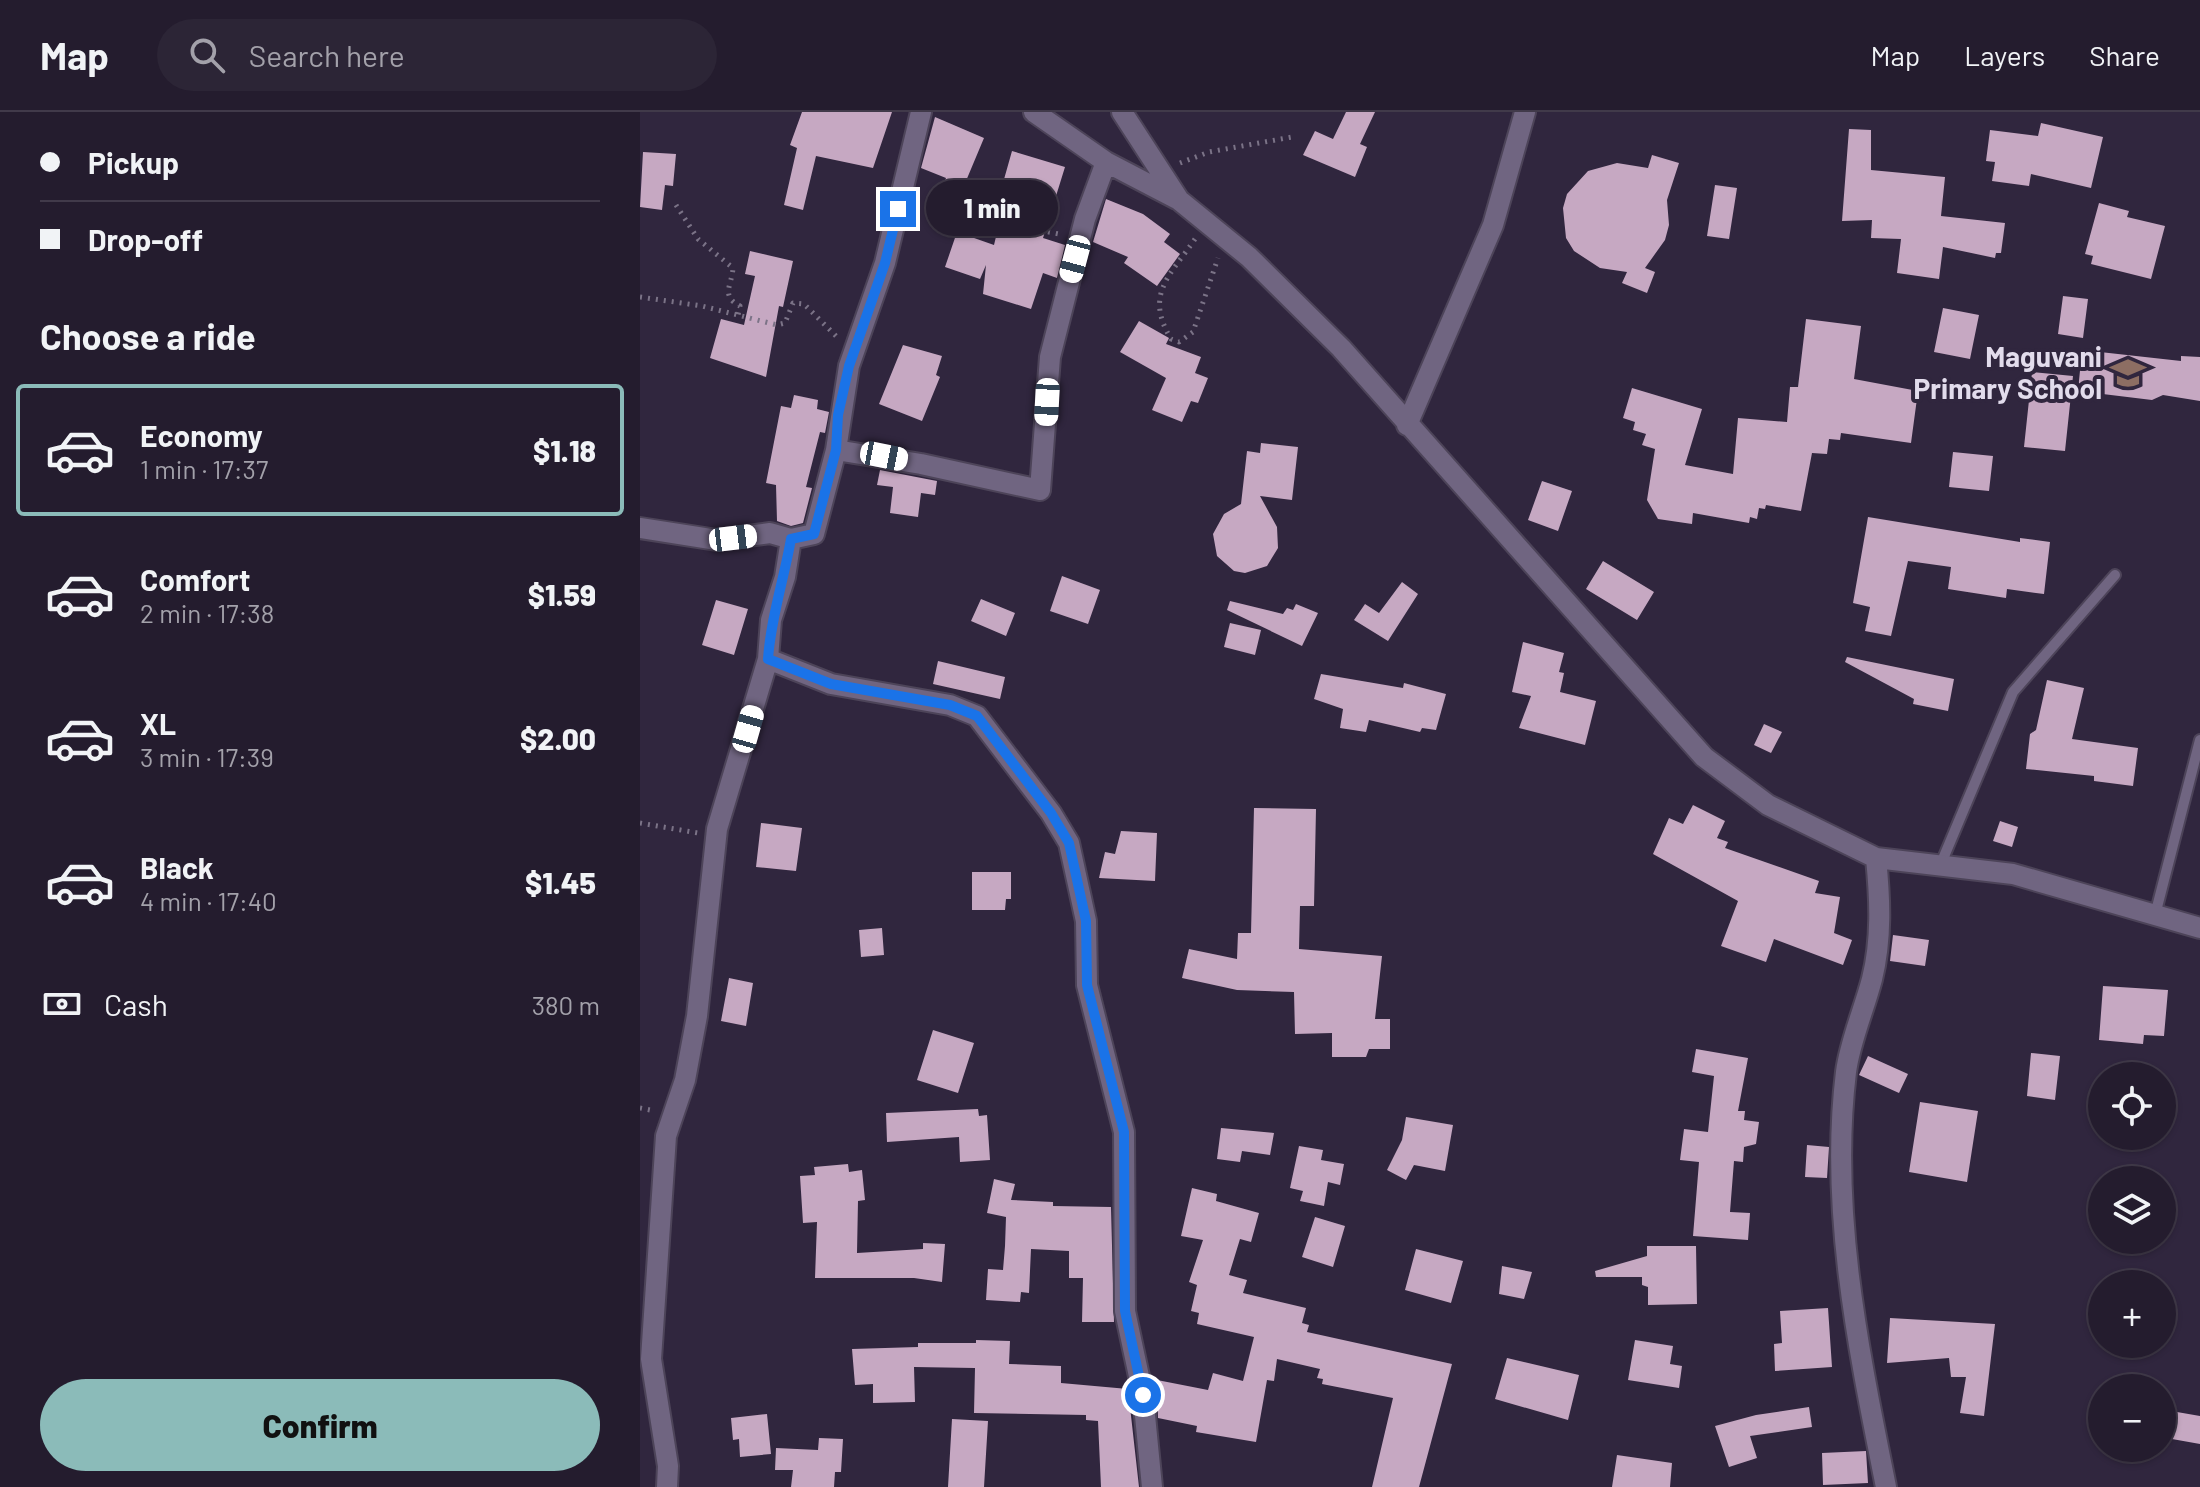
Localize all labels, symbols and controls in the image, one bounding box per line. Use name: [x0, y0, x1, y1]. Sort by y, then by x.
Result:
search box: [157, 19, 717, 91]
text: Map: [40, 32, 109, 78]
icon: search: [185, 33, 229, 77]
text: Search here: [249, 37, 405, 73]
text: Map: [1870, 38, 1920, 72]
text: Layers: [1964, 38, 2045, 72]
text: Share: [2089, 38, 2160, 72]
text: Pickup: [88, 144, 179, 180]
callout: 1 min: [926, 181, 1058, 237]
route end: [880, 191, 916, 227]
text: 1 min: [963, 192, 1021, 223]
text: Drop-off: [88, 221, 203, 257]
car: [1057, 233, 1093, 285]
text: Choose a ride: [40, 314, 256, 357]
place label: Maguvani Primary School: [1914, 339, 2102, 405]
school or university icon: Maguvani Primary School: [2109, 354, 2147, 392]
car: [1034, 377, 1060, 427]
icon: car: [44, 414, 116, 486]
text: Economy: [140, 417, 263, 453]
text: $1.18: [533, 432, 596, 468]
car: [858, 440, 910, 472]
text: 1 min · 17:37: [140, 453, 268, 484]
car: [708, 523, 758, 553]
icon: car: [44, 558, 116, 630]
text: Comfort: [140, 561, 250, 597]
text: $1.59: [528, 576, 596, 612]
text: 2 min · 17:38: [140, 597, 274, 628]
icon: car: [44, 702, 116, 774]
car: [730, 703, 766, 755]
text: XL: [140, 705, 176, 741]
text: $2.00: [520, 720, 596, 756]
text: 3 min · 17:39: [140, 741, 274, 772]
icon: car: [44, 846, 116, 918]
text: Black: [140, 849, 214, 885]
text: $1.45: [525, 864, 596, 900]
text: 4 min · 17:40: [140, 885, 277, 916]
icon: cash: [40, 982, 84, 1026]
text: Cash: [104, 986, 168, 1022]
text: 380 m: [532, 989, 600, 1020]
map controls: [2088, 1062, 2176, 1462]
button: locate: [2088, 1062, 2176, 1150]
button: layers: [2088, 1166, 2176, 1254]
button: +: [2088, 1270, 2176, 1358]
button: −: [2088, 1374, 2176, 1462]
route start: [1125, 1377, 1161, 1413]
button: Confirm: [40, 1379, 600, 1471]

